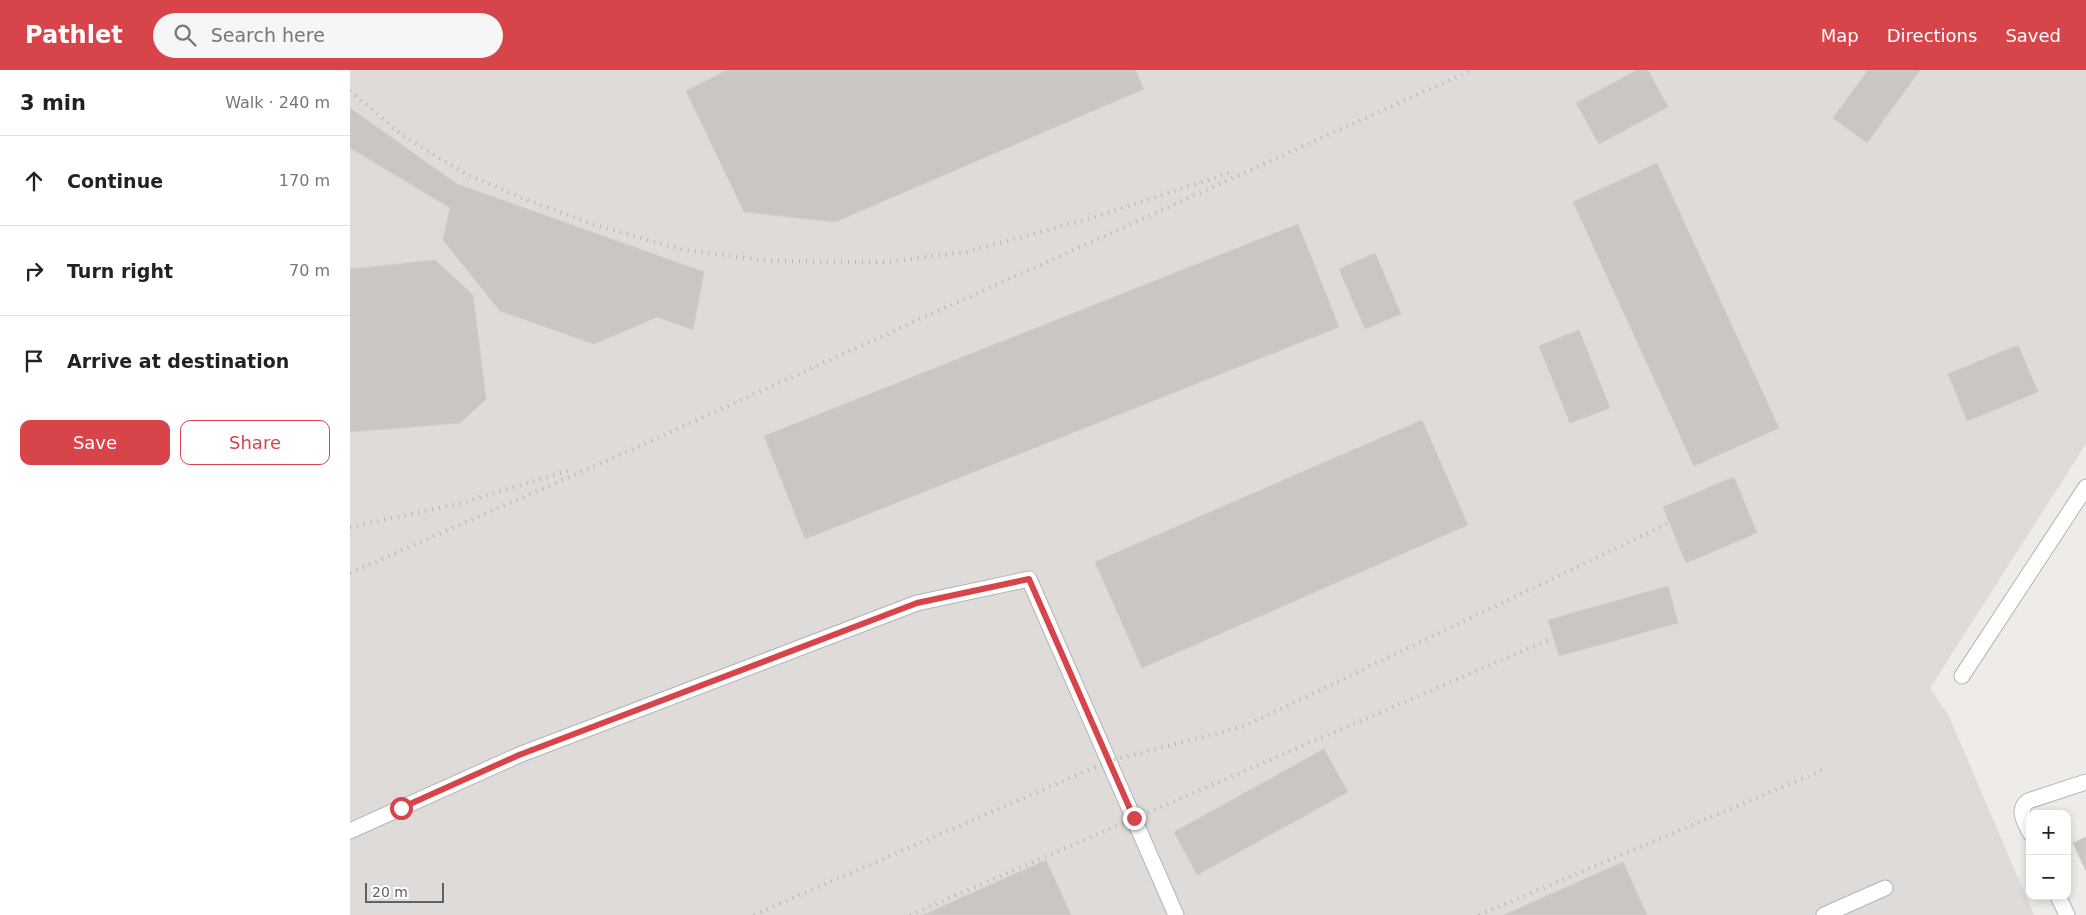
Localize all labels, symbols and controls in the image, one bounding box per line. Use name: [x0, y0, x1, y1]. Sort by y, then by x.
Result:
search box: [153, 13, 503, 58]
text: Pathlet: [25, 21, 123, 49]
icon: search: [171, 21, 199, 49]
text: Search here: [211, 24, 325, 46]
text: Map: [1821, 25, 1859, 46]
text: Directions: [1887, 25, 1977, 46]
text: Saved: [2005, 25, 2061, 46]
text: 3 min: [20, 91, 86, 115]
text: Walk · 240 m: [225, 93, 330, 112]
icon: ahead: [20, 167, 48, 195]
text: Continue: [67, 170, 163, 192]
text: 170 m: [279, 171, 330, 190]
icon: right: [20, 257, 48, 285]
text: Turn right: [67, 260, 173, 282]
text: 70 m: [289, 261, 330, 280]
icon: arrive: [20, 347, 48, 375]
text: Arrive at destination: [67, 350, 289, 372]
button: Save: [20, 420, 170, 465]
button: Share: [180, 420, 330, 465]
route start: [390, 797, 413, 820]
route end: [1123, 807, 1146, 830]
map controls: [2026, 810, 2071, 900]
button: +: [2026, 810, 2071, 855]
button: −: [2026, 855, 2071, 900]
scale bar: [365, 880, 444, 903]
text: 20 m: [372, 884, 408, 900]

